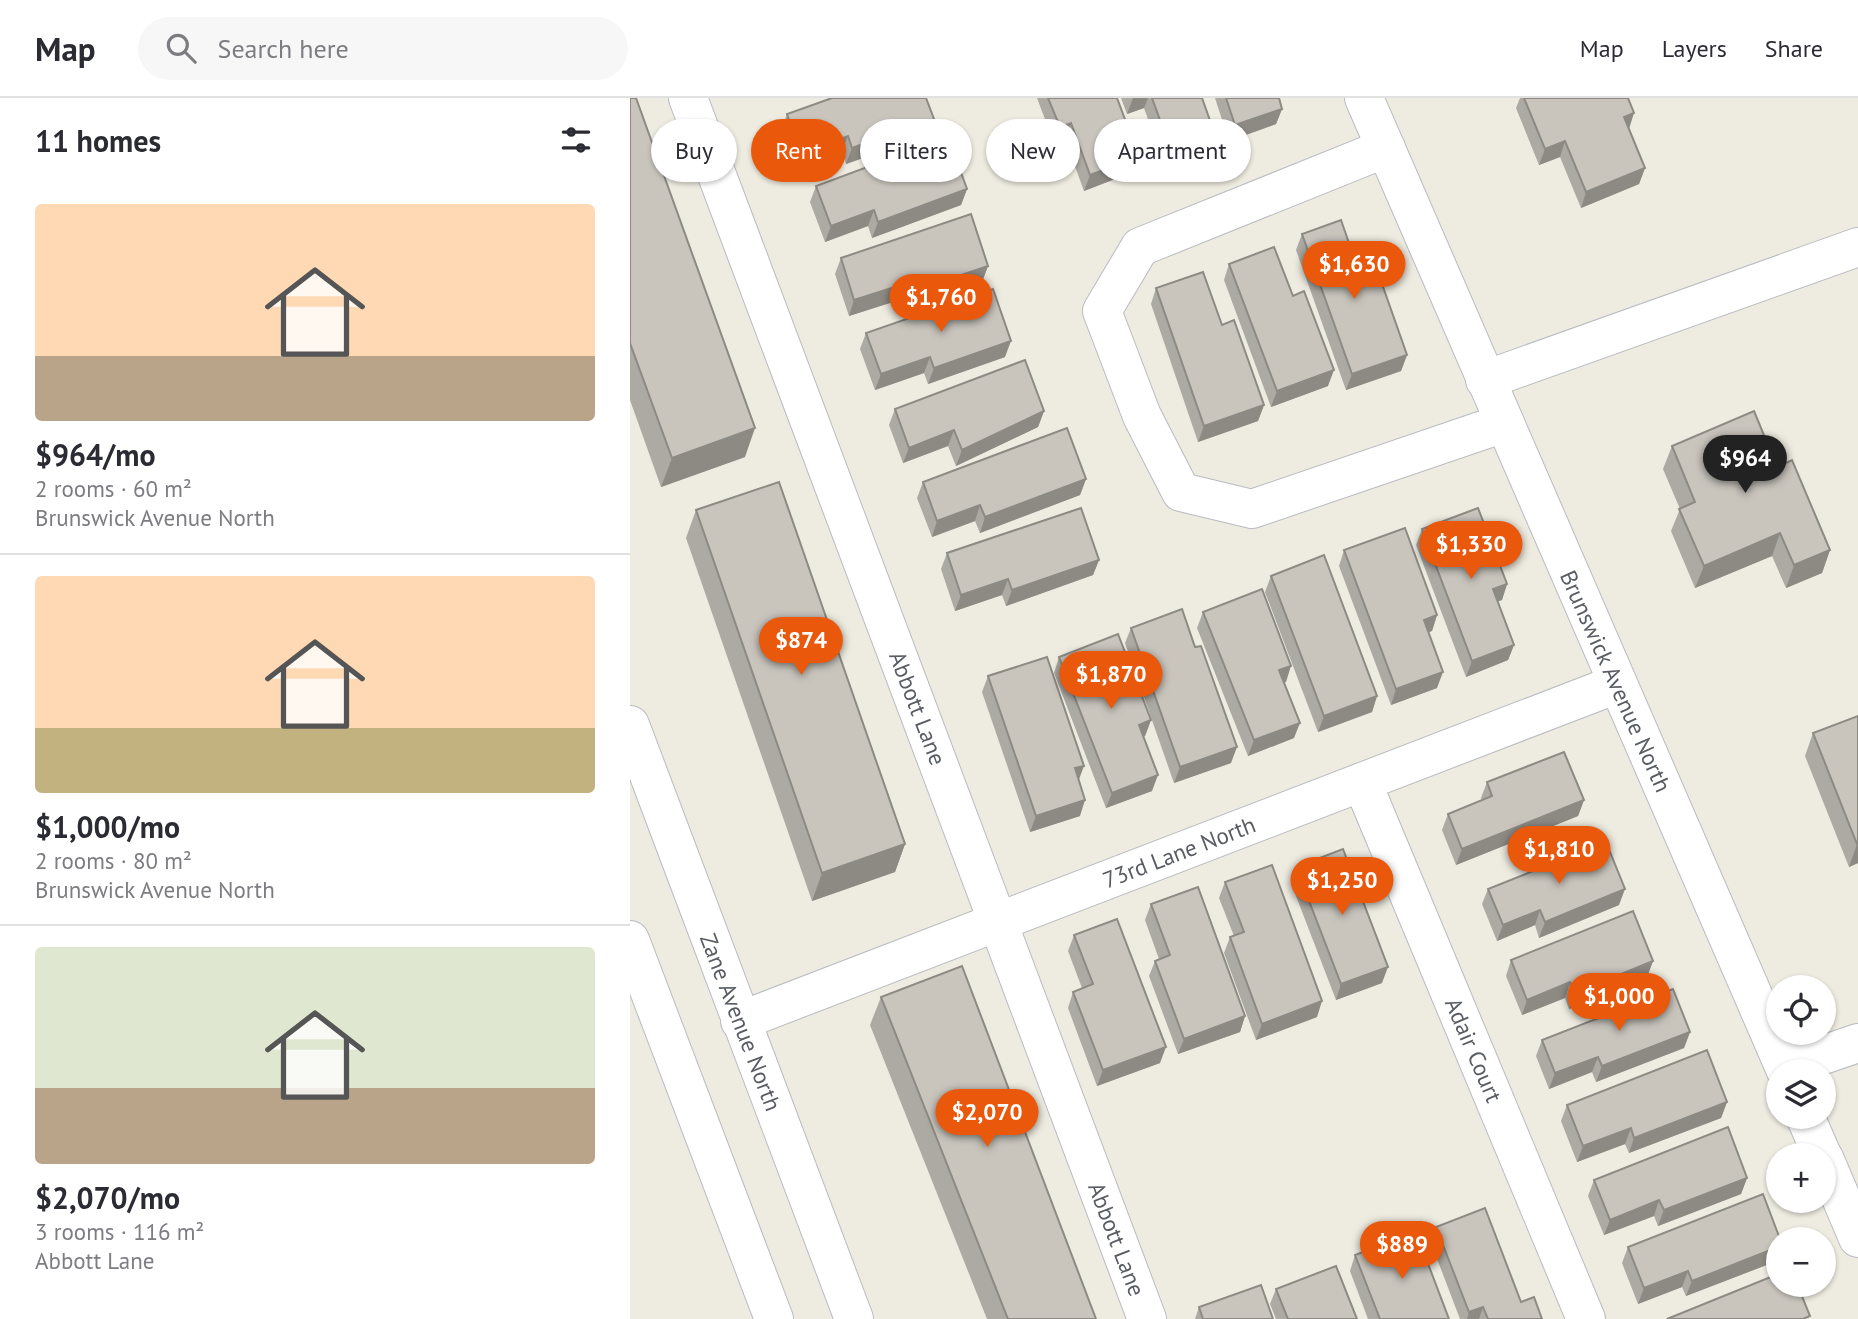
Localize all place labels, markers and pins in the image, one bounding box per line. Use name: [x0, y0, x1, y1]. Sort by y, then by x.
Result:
pin: $1,630: [1297, 242, 1411, 301]
pin: $1,760: [884, 274, 998, 334]
pin: $964: [1704, 436, 1786, 495]
pin: $1,330: [1414, 522, 1528, 581]
pin: $874: [760, 618, 842, 677]
pin: $1,870: [1054, 652, 1168, 711]
pin: $1,810: [1502, 826, 1616, 886]
pin: $1,250: [1285, 858, 1399, 917]
pin: $1,000: [1562, 974, 1676, 1033]
pin: $2,070: [930, 1090, 1044, 1149]
pin: $889: [1361, 1222, 1443, 1281]

